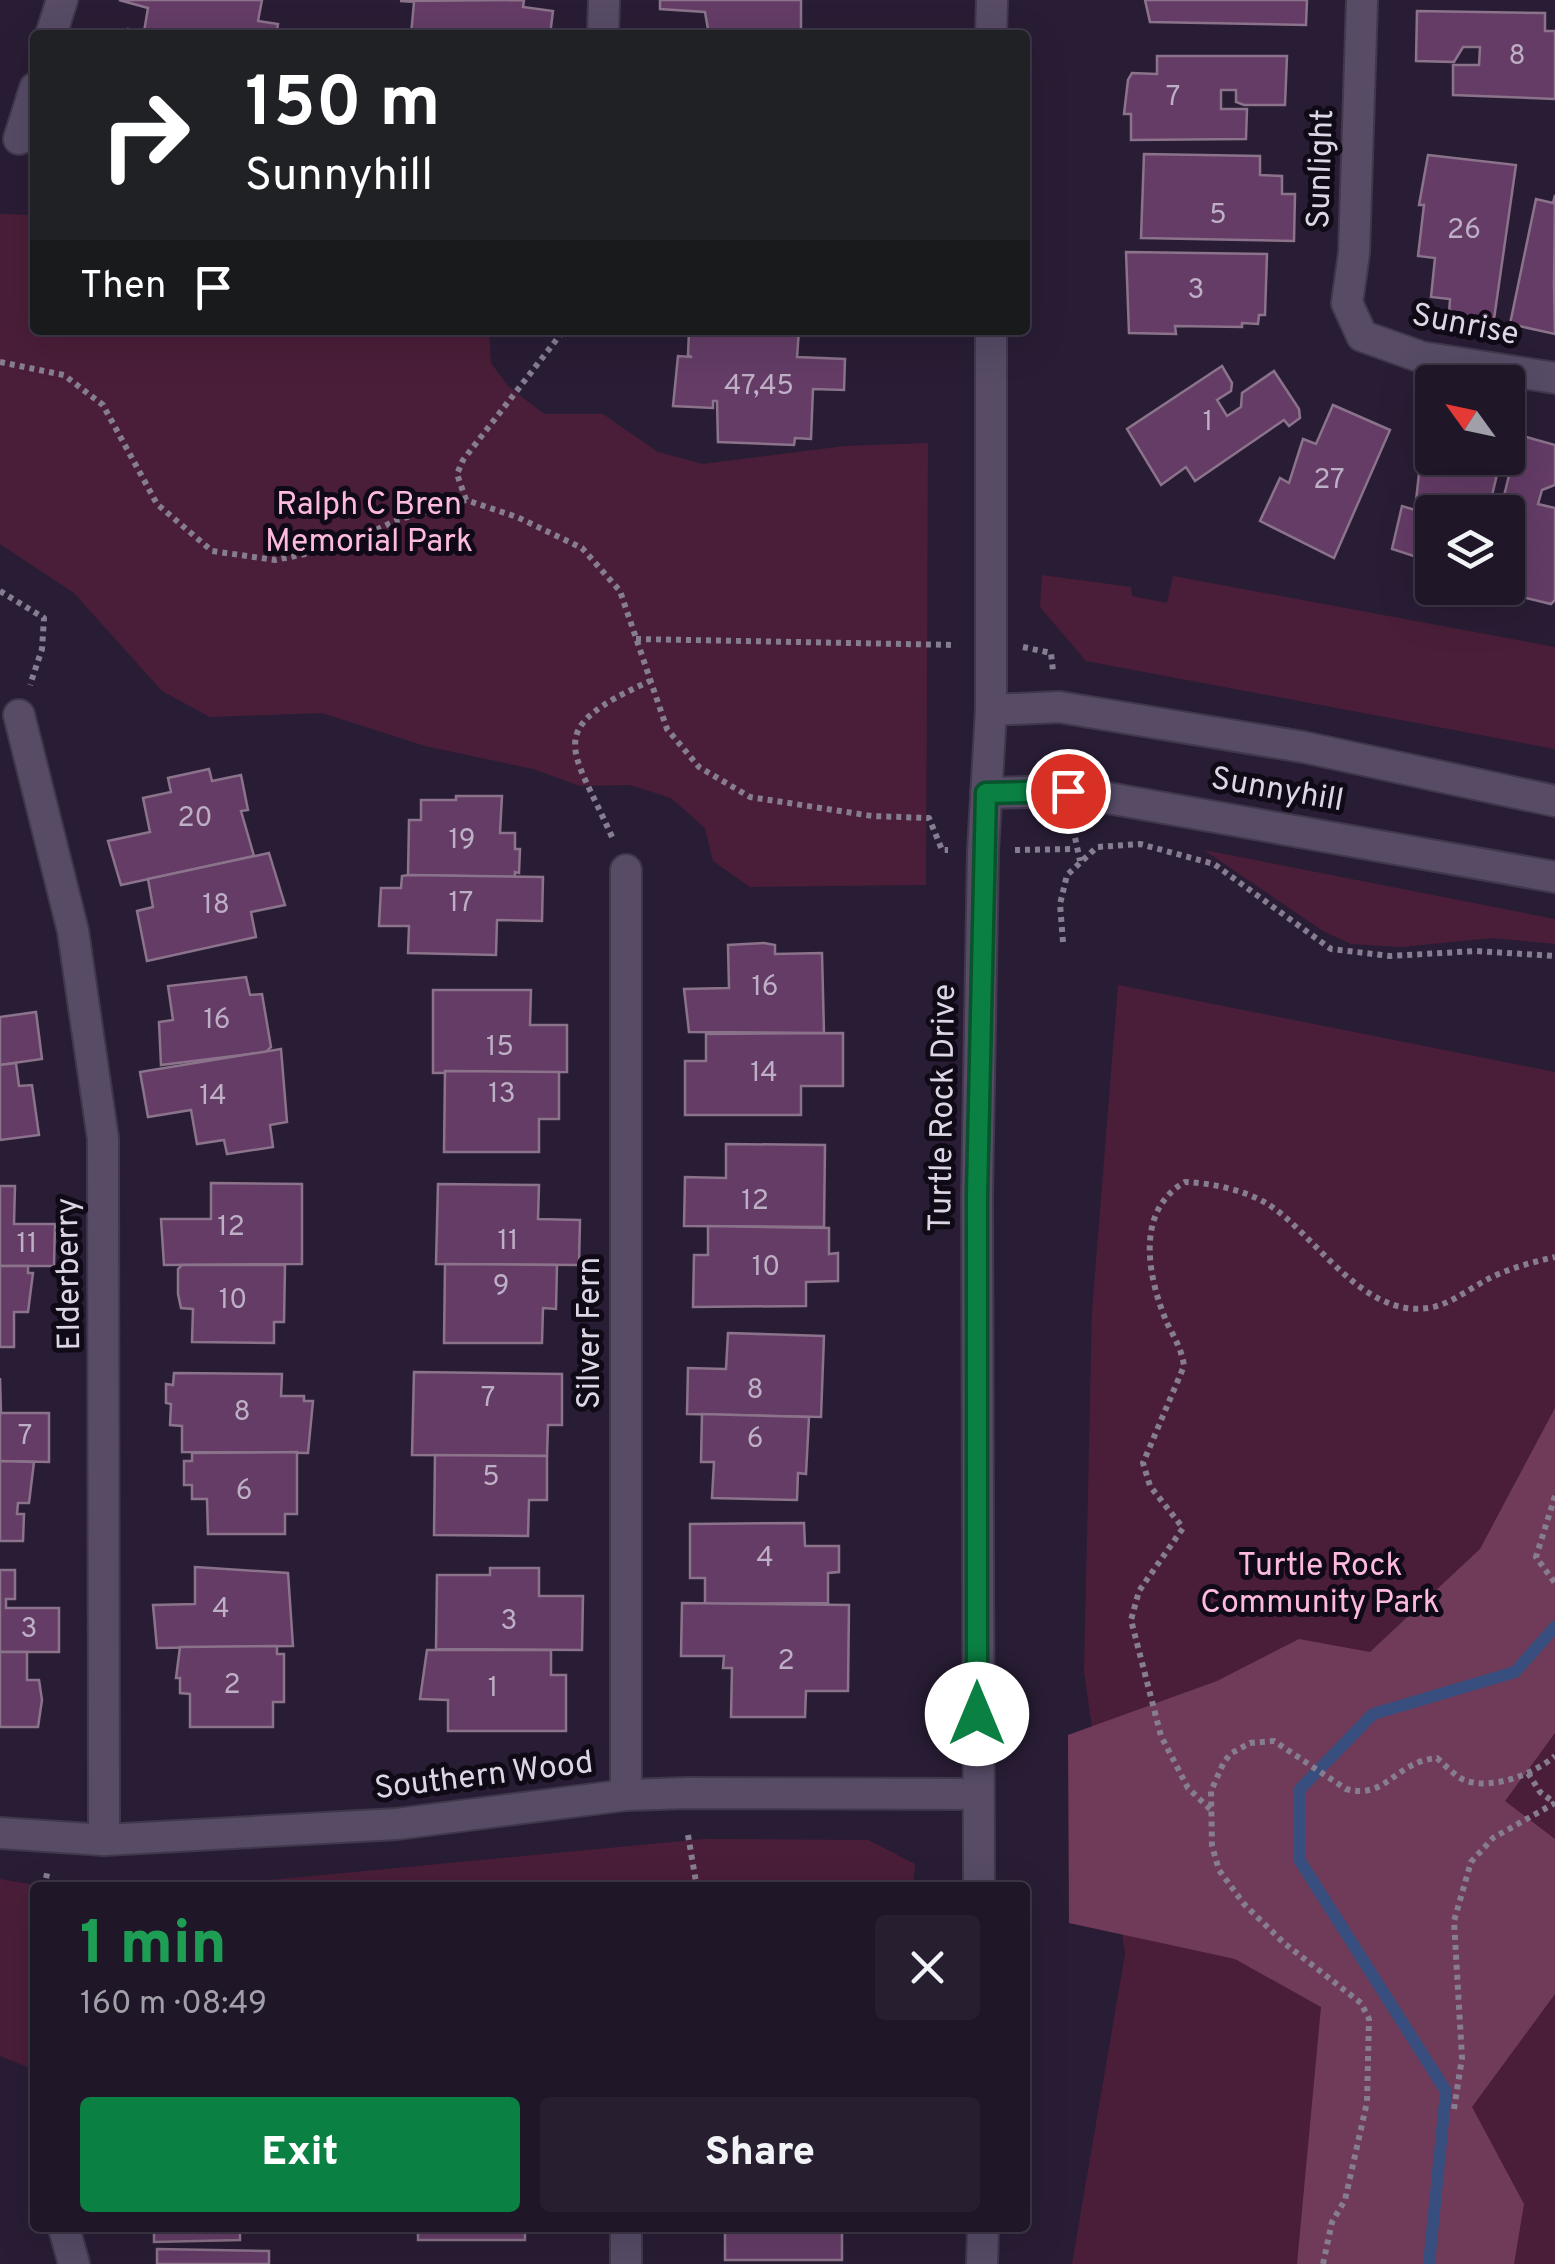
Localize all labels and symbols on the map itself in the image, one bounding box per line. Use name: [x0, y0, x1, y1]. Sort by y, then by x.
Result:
house number: 8: [1508, 39, 1526, 75]
house number: 7: [1166, 80, 1180, 116]
street label: Sunlight: [1300, 109, 1344, 229]
house number: 5: [1209, 198, 1227, 234]
house number: 26: [1447, 213, 1481, 249]
house number: 3: [1188, 273, 1204, 309]
street label: Sunrise: [1408, 296, 1522, 356]
north arrow: [1415, 365, 1525, 475]
house number: 47,45: [724, 369, 794, 405]
house number: 1: [1203, 405, 1213, 441]
house number: 27: [1313, 463, 1345, 499]
park label: Ralph C Bren Memorial Park: [265, 486, 473, 563]
pin: [1026, 749, 1111, 834]
street label: Sunnyhill: [1208, 760, 1346, 822]
house number: 20: [177, 801, 213, 837]
house number: 19: [448, 823, 476, 859]
house number: 17: [449, 886, 473, 922]
house number: 18: [202, 888, 230, 924]
house number: 16: [751, 970, 779, 1006]
street label: Turtle Rock Drive: [922, 984, 966, 1232]
house number: 16: [203, 1003, 231, 1039]
house number: 15: [486, 1030, 514, 1066]
house number: 14: [750, 1056, 778, 1092]
house number: 13: [488, 1077, 516, 1113]
house number: 14: [199, 1079, 227, 1115]
house number: 12: [741, 1184, 769, 1220]
street label: Elderberry: [49, 1197, 91, 1351]
house number: 12: [217, 1210, 245, 1246]
house number: 11: [498, 1224, 518, 1260]
house number: 11: [17, 1227, 37, 1263]
house number: 10: [752, 1250, 780, 1286]
street label: Silver Fern: [571, 1257, 611, 1409]
house number: 9: [493, 1269, 509, 1305]
house number: 10: [219, 1283, 247, 1319]
house number: 8: [746, 1373, 764, 1409]
house number: 7: [481, 1381, 495, 1417]
house number: 8: [233, 1395, 251, 1431]
house number: 7: [18, 1419, 32, 1455]
house number: 6: [747, 1422, 763, 1458]
house number: 5: [482, 1460, 500, 1496]
house number: 6: [236, 1474, 252, 1510]
house number: 4: [756, 1541, 774, 1577]
park label: Turtle Rock Community Park: [1200, 1547, 1440, 1624]
house number: 4: [212, 1592, 230, 1628]
house number: 3: [501, 1604, 517, 1640]
house number: 3: [21, 1612, 37, 1648]
house number: 2: [777, 1644, 795, 1680]
position arrow: [925, 1662, 1029, 1766]
house number: 2: [223, 1668, 241, 1704]
house number: 1: [488, 1671, 498, 1707]
street label: Southern Wood: [372, 1744, 596, 1810]

